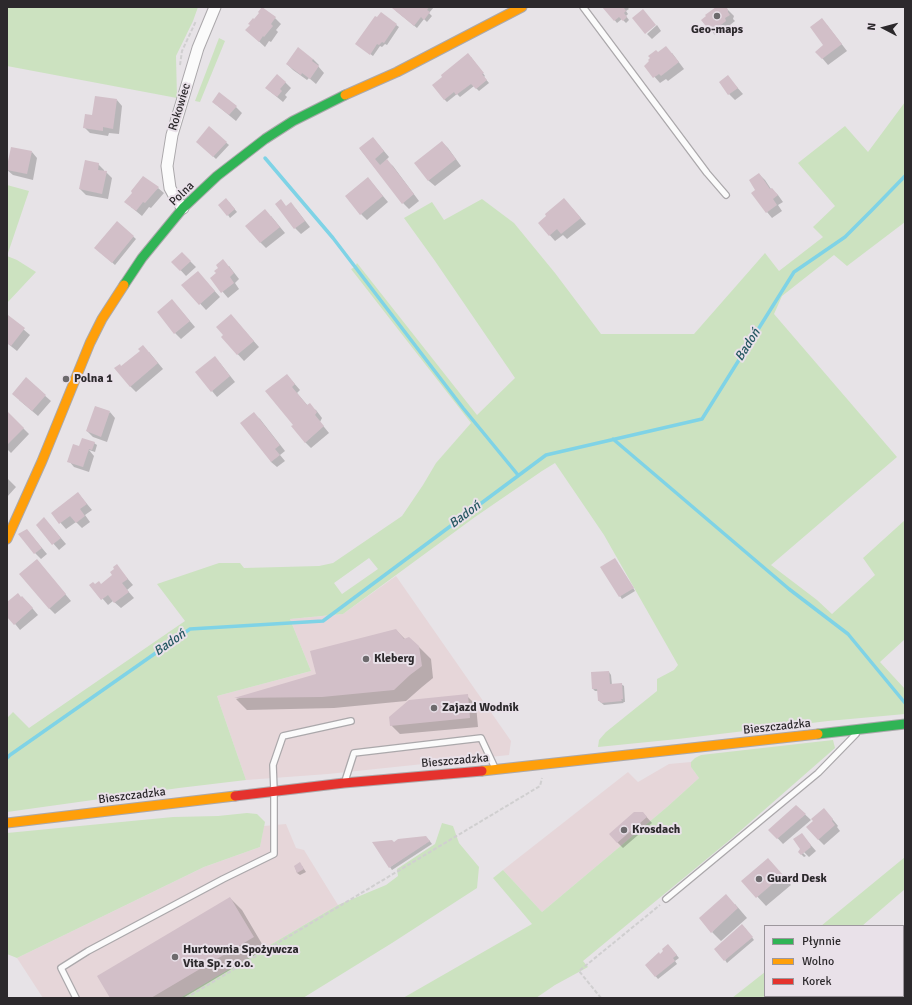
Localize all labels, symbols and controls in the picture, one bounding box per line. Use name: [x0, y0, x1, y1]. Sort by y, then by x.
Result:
north arrow: [864, 8, 904, 48]
marker: Geo-maps: [712, 11, 722, 21]
text: N: [865, 22, 878, 31]
place label: Geo-maps: [691, 23, 743, 37]
street label: Rokowiec: [166, 81, 194, 133]
street label: Polna: [167, 179, 197, 209]
water label: Badoń: [732, 326, 764, 364]
place label: Polna 1: [74, 372, 113, 386]
marker: Polna 1: [61, 374, 71, 384]
water label: Badoń: [446, 498, 484, 532]
water label: Badoń: [151, 627, 189, 659]
place label: Kleberg: [374, 652, 414, 666]
marker: Kleberg: [361, 654, 371, 664]
place label: Zajazd Wodnik: [442, 701, 519, 715]
marker: Zajazd Wodnik: [429, 703, 439, 713]
street label: Bieszczadzka: [743, 716, 811, 738]
street label: Bieszczadzka: [421, 751, 489, 771]
street label: Bieszczadzka: [97, 785, 167, 807]
place label: Krosdach: [632, 823, 680, 837]
marker: Krosdach: [619, 825, 629, 835]
place label: Guard Desk: [767, 872, 827, 886]
marker: Guard Desk: [754, 874, 764, 884]
legend: [764, 925, 904, 997]
text: Płynnie: [802, 934, 841, 949]
place label: Hurtownia Spożywcza Vita Sp. z o.o.: [183, 943, 299, 971]
marker: Hurtownia Spożywcza Vita Sp. z o.o.: [170, 952, 180, 962]
text: Wolno: [802, 954, 834, 969]
text: Korek: [802, 974, 831, 989]

